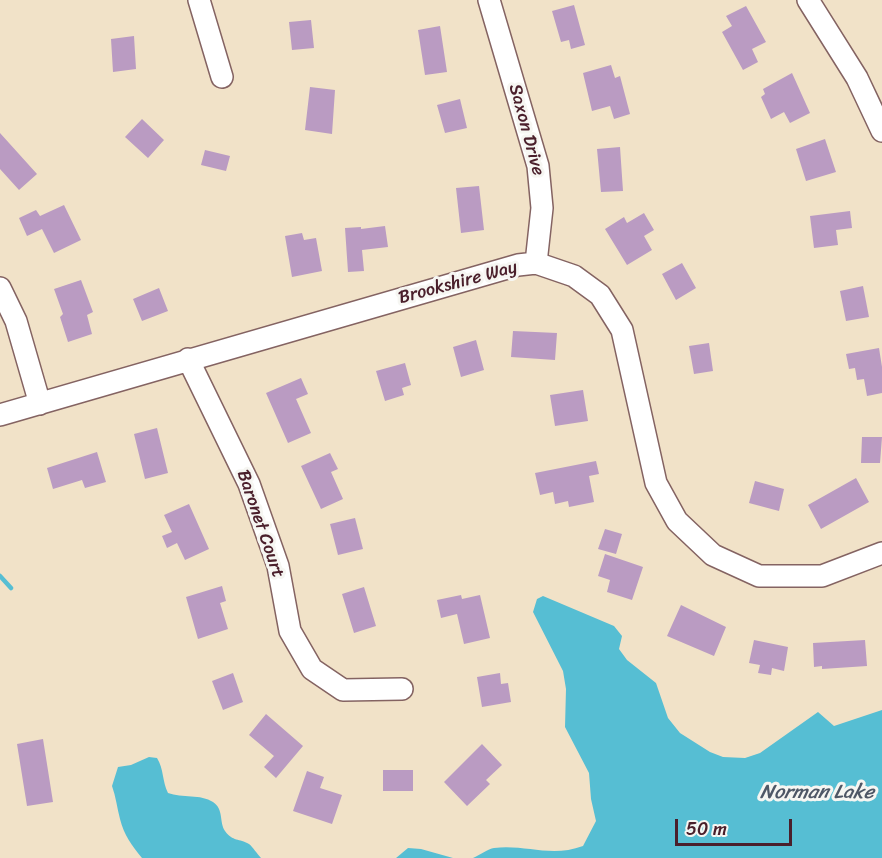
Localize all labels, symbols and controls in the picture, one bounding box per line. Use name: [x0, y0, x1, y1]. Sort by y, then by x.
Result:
street label: Saxon Drive: [503, 82, 549, 178]
street label: Brookshire Way: [396, 257, 520, 309]
street label: Baronet Court: [231, 467, 289, 581]
water label: Norman Lake: [760, 781, 874, 805]
scale bar: [678, 807, 795, 845]
text: 50 m: [686, 813, 727, 845]

